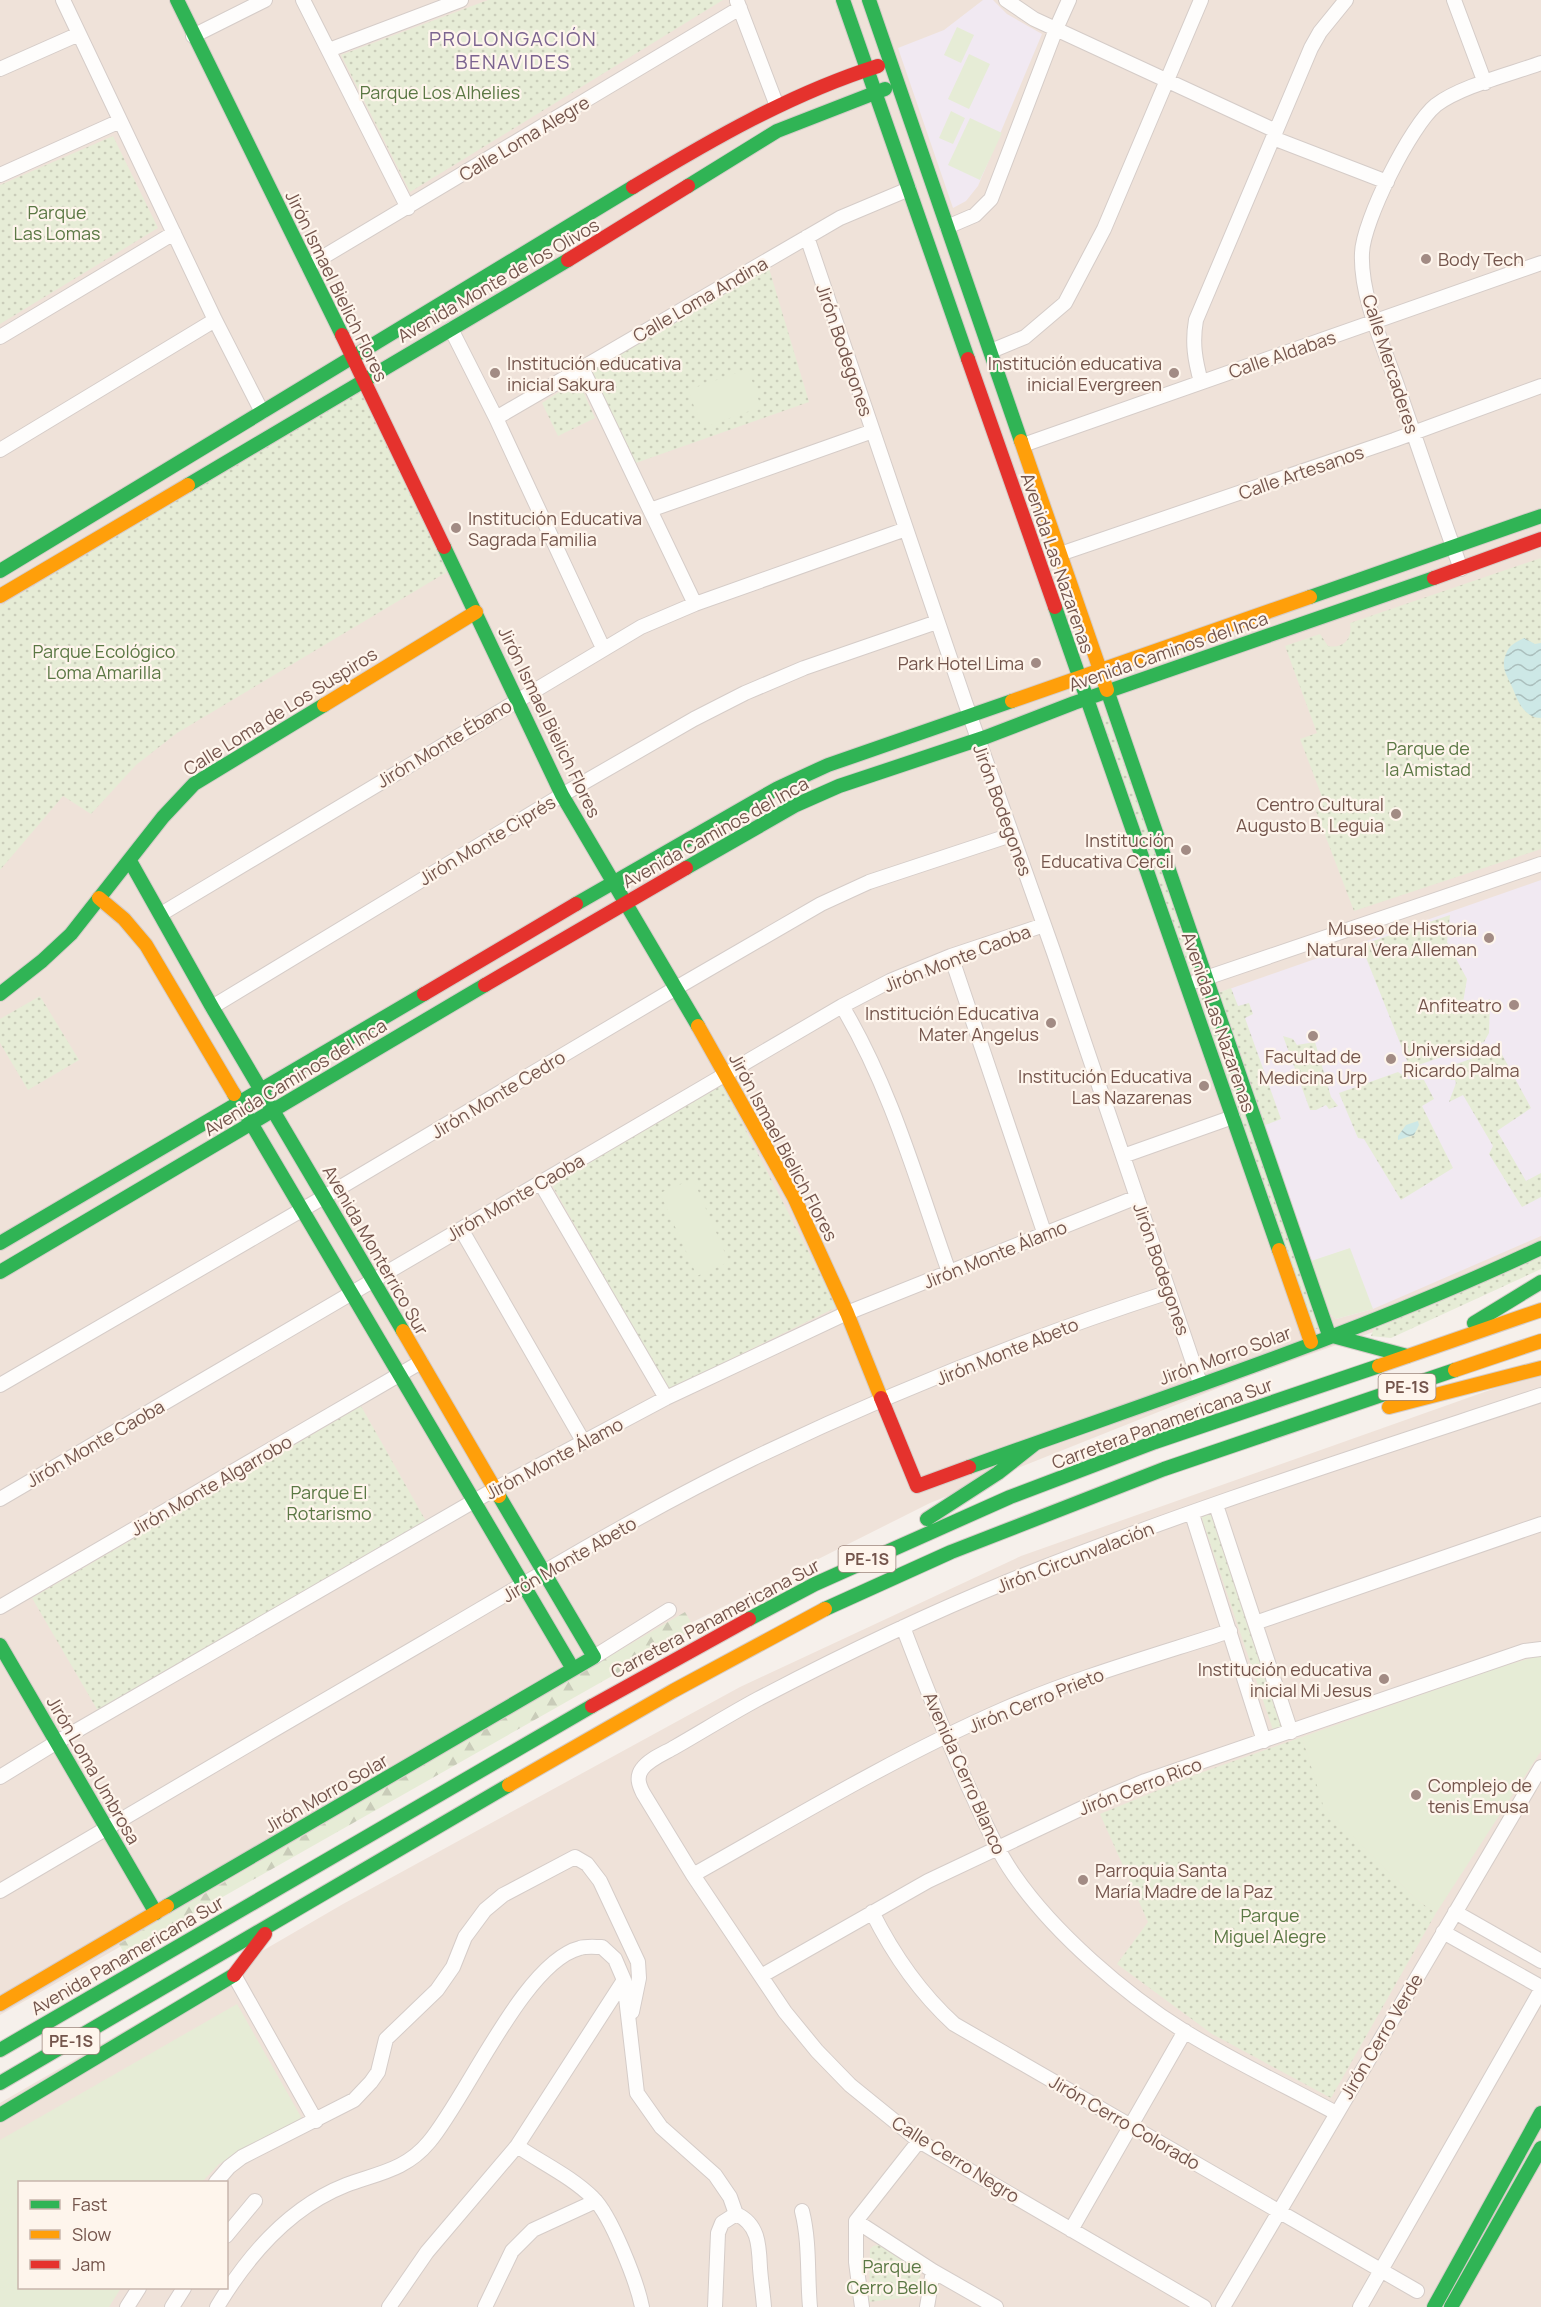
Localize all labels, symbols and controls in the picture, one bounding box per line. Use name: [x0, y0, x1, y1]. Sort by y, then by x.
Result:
district label: PROLONGACIÓN BENAVIDES: [429, 25, 597, 75]
park label: Parque Los Alhelies: [360, 80, 520, 104]
street label: Calle Loma Alegre: [455, 90, 593, 186]
street label: Jirón Ismael Bielich Flores: [280, 187, 394, 385]
park label: Parque Las Lomas: [14, 200, 100, 245]
street label: Avenida Monte de los Olivos: [393, 212, 603, 348]
place label: Body Tech: [1438, 247, 1524, 271]
street label: Calle Loma Andina: [628, 251, 772, 347]
marker: Body Tech: [1419, 252, 1433, 266]
street label: Jirón Bodegones: [811, 281, 879, 419]
street label: Calle Mercaderes: [1357, 291, 1425, 437]
street label: Calle Aldabas: [1225, 324, 1339, 384]
place label: Institución educativa inicial Sakura: [507, 351, 681, 396]
place label: Institución educativa inicial Evergreen: [988, 351, 1162, 396]
marker: Institución educativa inicial Sakura: [488, 366, 502, 380]
marker: Institución educativa inicial Evergreen: [1167, 366, 1181, 380]
street label: Calle Artesanos: [1235, 439, 1367, 505]
street label: Avenida Las Nazarenas: [1016, 470, 1100, 656]
place label: Institución Educativa Sagrada Familia: [468, 506, 642, 551]
marker: Institución Educativa Sagrada Familia: [449, 521, 463, 535]
street label: Avenida Caminos del Inca: [1065, 606, 1271, 696]
street label: Jirón Ismael Bielich Flores: [493, 623, 607, 821]
park label: Parque Ecológico Loma Amarilla: [32, 639, 176, 684]
street label: Calle Loma de Los Suspiros: [179, 641, 381, 781]
place label: Park Hotel Lima: [898, 651, 1024, 675]
marker: Park Hotel Lima: [1029, 656, 1043, 670]
street label: Jirón Monte Ébano: [372, 693, 516, 793]
park label: Parque de la Amistad: [1385, 736, 1471, 781]
street label: Jirón Bodegones: [968, 741, 1038, 879]
street label: Avenida Caminos del Inca: [618, 771, 812, 893]
street label: Jirón Monte Ciprés: [414, 790, 560, 890]
place label: Centro Cultural Augusto B. Leguia: [1236, 792, 1384, 837]
marker: Centro Cultural Augusto B. Leguia: [1389, 807, 1403, 821]
place label: Institución Educativa Cercil: [1041, 828, 1174, 873]
marker: Institución Educativa Cercil: [1179, 843, 1193, 857]
place label: Museo de Historia Natural Vera Alleman: [1307, 916, 1477, 961]
street label: Jirón Monte Caoba: [880, 919, 1034, 997]
street label: Avenida Las Nazarenas: [1177, 929, 1261, 1115]
marker: Museo de Historia Natural Vera Alleman: [1482, 931, 1496, 945]
place label: Anfiteatro: [1418, 993, 1502, 1017]
marker: Anfiteatro: [1507, 998, 1521, 1012]
place label: Institución Educativa Mater Angelus: [865, 1001, 1039, 1046]
street label: Avenida Caminos del Inca: [199, 1013, 391, 1141]
marker: Institución Educativa Mater Angelus: [1044, 1016, 1058, 1030]
marker: Facultad de Medicina Urp: [1306, 1029, 1320, 1043]
place label: Universidad Ricardo Palma: [1403, 1037, 1520, 1082]
place label: Facultad de Medicina Urp: [1259, 1044, 1367, 1089]
street label: Jirón Monte Cedro: [427, 1045, 569, 1143]
street label: Jirón Ismael Bielich Flores: [724, 1049, 844, 1245]
marker: Universidad Ricardo Palma: [1384, 1052, 1398, 1066]
place label: Institución Educativa Las Nazarenas: [1018, 1064, 1192, 1109]
marker: Institución Educativa Las Nazarenas: [1197, 1079, 1211, 1093]
street label: Jirón Monte Caoba: [442, 1148, 588, 1246]
street label: Avenida Monterrico Sur: [318, 1161, 435, 1340]
street label: Jirón Bodegones: [1128, 1200, 1196, 1338]
street label: Jirón Monte Álamo: [920, 1214, 1070, 1294]
street label: Jirón Monte Abeto: [932, 1312, 1082, 1390]
street label: Jirón Morro Solar: [1156, 1320, 1295, 1390]
street label: Carretera Panamericana Sur: [1048, 1372, 1276, 1474]
road number: PE-1S: [1378, 1374, 1436, 1400]
street label: Jirón Monte Caoba: [22, 1394, 168, 1492]
street label: Jirón Monte Álamo: [481, 1412, 627, 1504]
street label: Jirón Monte Algarrobo: [126, 1429, 296, 1541]
park label: Parque El Rotarismo: [286, 1480, 372, 1525]
street label: Jirón Monte Abeto: [497, 1511, 641, 1607]
street label: Jirón Circunvalación: [993, 1516, 1157, 1598]
road number: PE-1S: [838, 1546, 896, 1572]
street label: Carretera Panamericana Sur: [606, 1552, 824, 1683]
place label: Institución educativa inicial Mi Jesus: [1198, 1657, 1372, 1702]
street label: Jirón Cerro Prieto: [965, 1662, 1107, 1738]
marker: Institución educativa inicial Mi Jesus: [1377, 1672, 1391, 1686]
street label: Avenida Cerro Blanco: [918, 1688, 1012, 1858]
street label: Jirón Loma Umbrosa: [42, 1692, 146, 1848]
street label: Jirón Morro Solar: [260, 1748, 393, 1838]
street label: Jirón Cerro Rico: [1075, 1751, 1205, 1821]
place label: Complejo de tenis Emusa: [1428, 1773, 1532, 1818]
marker: Complejo de tenis Emusa: [1409, 1788, 1423, 1802]
place label: Parroquia Santa María Madre de la Paz: [1095, 1858, 1273, 1903]
marker: Parroquia Santa María Madre de la Paz: [1076, 1873, 1090, 1887]
street label: Avenida Panamericana Sur: [26, 1890, 228, 2020]
park label: Parque Miguel Alegre: [1214, 1903, 1326, 1948]
street label: Jirón Cerro Verde: [1334, 1969, 1428, 2103]
road number: PE-1S: [42, 2028, 100, 2054]
street label: Jirón Cerro Colorado: [1045, 2069, 1205, 2175]
street label: Calle Cerro Negro: [888, 2110, 1024, 2208]
legend: [18, 2181, 228, 2289]
text: Fast: [72, 2192, 107, 2216]
text: Slow: [72, 2222, 112, 2246]
text: Jam: [72, 2252, 106, 2276]
park label: Parque Cerro Bello: [846, 2254, 938, 2299]

